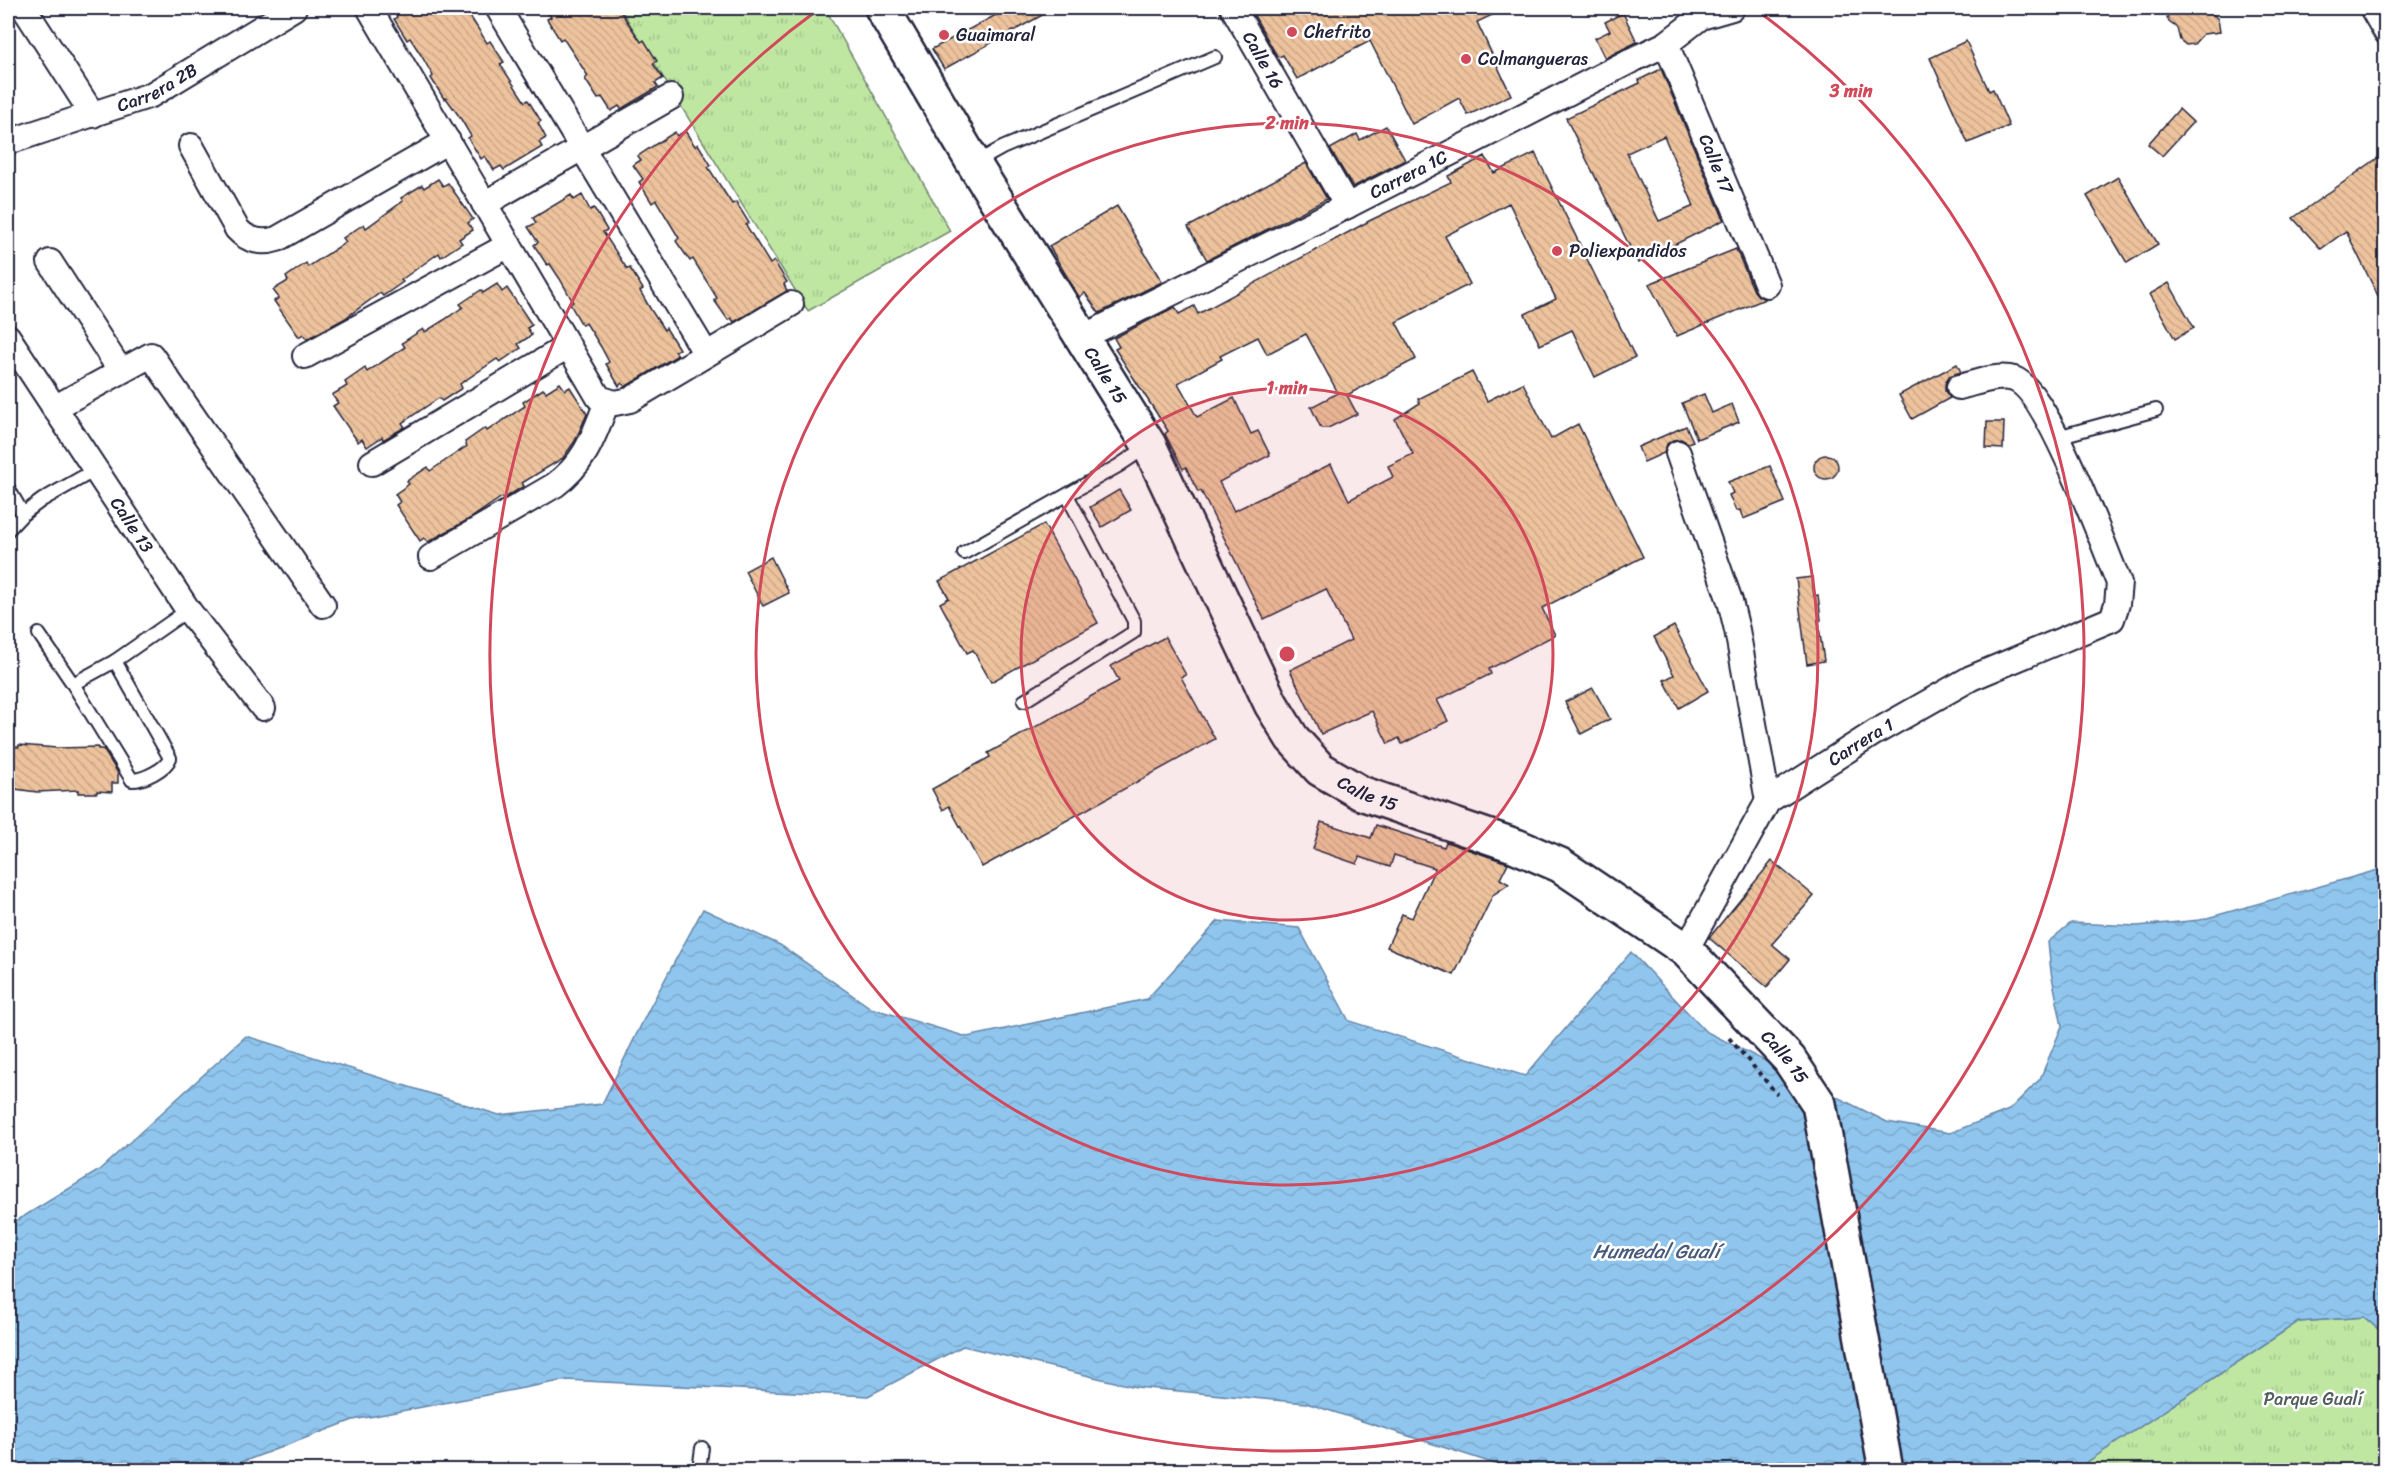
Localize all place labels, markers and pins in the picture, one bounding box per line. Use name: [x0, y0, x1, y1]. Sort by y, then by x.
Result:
place label: Chefrito: [1304, 16, 1371, 48]
place label: Guaimaral: [956, 19, 1036, 51]
marker: Chefrito: [1285, 25, 1299, 39]
marker: Guaimaral: [937, 28, 951, 42]
place label: Colmangueras: [1478, 43, 1589, 75]
marker: Colmangueras: [1459, 52, 1473, 66]
place label: Poliexpandidos: [1569, 235, 1687, 267]
marker: Poliexpandidos: [1550, 244, 1564, 258]
centre of rings: [1277, 644, 1297, 664]

